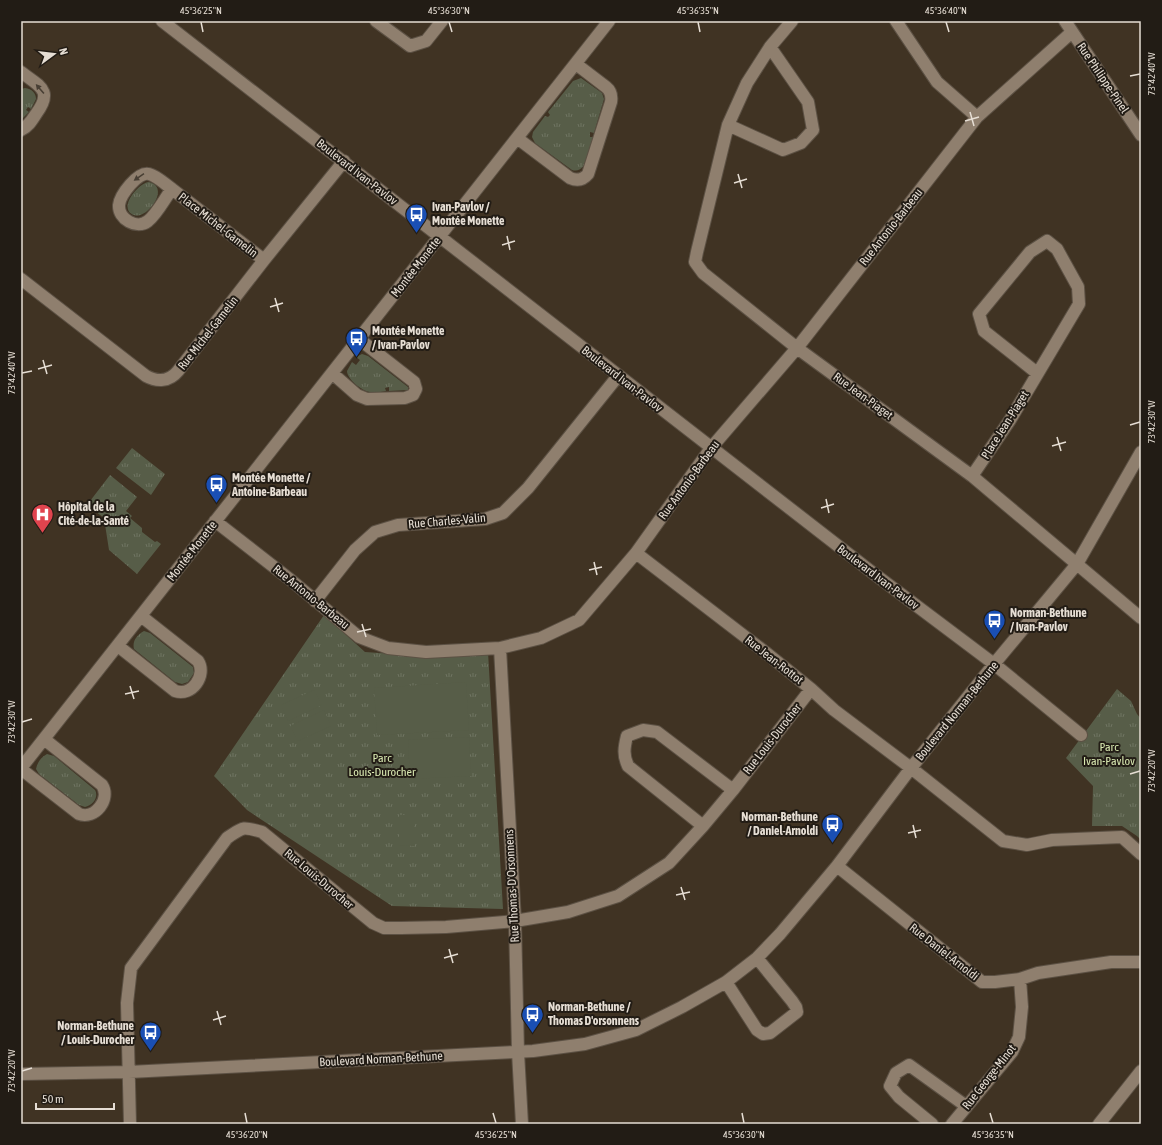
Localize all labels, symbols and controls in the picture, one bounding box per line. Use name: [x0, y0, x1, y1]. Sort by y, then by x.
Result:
text: 45°36'25"N: [180, 5, 222, 16]
text: 45°36'30"N: [428, 5, 470, 16]
text: 45°36'35"N: [677, 5, 719, 16]
text: 45°36'40"N: [925, 5, 967, 16]
north arrow: [34, 34, 74, 74]
street label: Rue Philippe-Pinel: [1074, 40, 1132, 117]
text: N: [57, 47, 70, 56]
text: 73°42'40"W: [1146, 52, 1157, 96]
one-way arrow: [36, 84, 45, 93]
street label: Boulevard Ivan-Pavlov: [314, 136, 400, 208]
one-way arrow: [134, 173, 145, 181]
street label: Rue Antonio-Barbeau: [857, 185, 926, 268]
street label: Place Michel-Gamelin: [176, 190, 260, 260]
place label: Ivan-Pavlov / Montée Monette: [432, 200, 505, 228]
bus stop icon: Ivan-Pavlov / Montée Monette: [403, 201, 429, 234]
street label: Montée Monette: [388, 234, 444, 300]
street label: Rue Michel-Gamelin: [175, 293, 241, 373]
place label: Montée Monette / Ivan-Pavlov: [372, 324, 445, 352]
bus stop icon: Montée Monette / Ivan-Pavlov: [343, 325, 369, 358]
street label: Boulevard Ivan-Pavlov: [579, 343, 665, 415]
text: 73°42'40"W: [6, 351, 17, 395]
street label: Rue Jean-Piaget: [830, 370, 896, 423]
street label: Place Jean-Piaget: [978, 388, 1032, 462]
text: 73°42'30"W: [1146, 400, 1157, 444]
street label: Rue Antonio-Barbeau: [656, 438, 722, 522]
place label: Montée Monette / Antoine-Barbeau: [231, 471, 311, 499]
bus stop icon: Montée Monette / Antoine-Barbeau: [203, 472, 229, 505]
place label: Hôpital de la Cité-de-la-Santé: [58, 500, 130, 528]
hospital icon: Hôpital de la Cité-de-la-Santé: [30, 501, 56, 534]
street label: Rue Charles-Valin: [408, 511, 486, 531]
street label: Montée Monette: [164, 518, 220, 584]
street label: Boulevard Ivan-Pavlov: [834, 542, 922, 612]
street label: Rue Antonio-Barbeau: [270, 562, 352, 632]
place label: Norman-Bethune / Ivan-Pavlov: [1010, 606, 1087, 634]
bus stop icon: Norman-Bethune / Ivan-Pavlov: [981, 607, 1007, 640]
street label: Rue Jean-Rottot: [742, 633, 806, 687]
street label: Boulevard Norman-Bethune: [913, 659, 1001, 763]
text: 73°42'30"W: [6, 700, 17, 744]
street label: Rue Louis-Durocher: [740, 700, 804, 777]
park label: Parc Ivan-Pavlov: [1083, 740, 1135, 768]
text: 73°42'20"W: [1146, 749, 1157, 793]
park label: Parc Louis-Durocher: [348, 751, 416, 779]
place label: Norman-Bethune / Daniel-Arnoldi: [741, 810, 819, 838]
bus stop icon: Norman-Bethune / Daniel-Arnoldi: [820, 811, 846, 844]
street label: Rue Thomas-D'Orsonnens: [502, 829, 522, 943]
street label: Rue Louis-Durocher: [282, 846, 357, 912]
street label: Rue Daniel-Arnoldi: [907, 921, 981, 983]
place label: Norman-Bethune / Thomas D'orsonnens: [548, 1000, 640, 1028]
bus stop icon: Norman-Bethune / Thomas D'orsonnens: [519, 1001, 545, 1034]
place label: Norman-Bethune / Louis-Durocher: [57, 1019, 135, 1047]
bus stop icon: Norman-Bethune / Louis-Durocher: [137, 1020, 163, 1053]
street label: Rue George-Minot: [959, 1041, 1019, 1112]
text: 73°42'20"W: [6, 1049, 17, 1093]
street label: Boulevard Norman-Bethune: [319, 1049, 443, 1069]
scale bar: [36, 1085, 114, 1111]
text: 50 m: [42, 1092, 64, 1106]
text: 45°36'20"N: [226, 1129, 268, 1140]
text: 45°36'25"N: [475, 1129, 517, 1140]
text: 45°36'30"N: [723, 1129, 765, 1140]
text: 45°36'35"N: [972, 1129, 1014, 1140]

